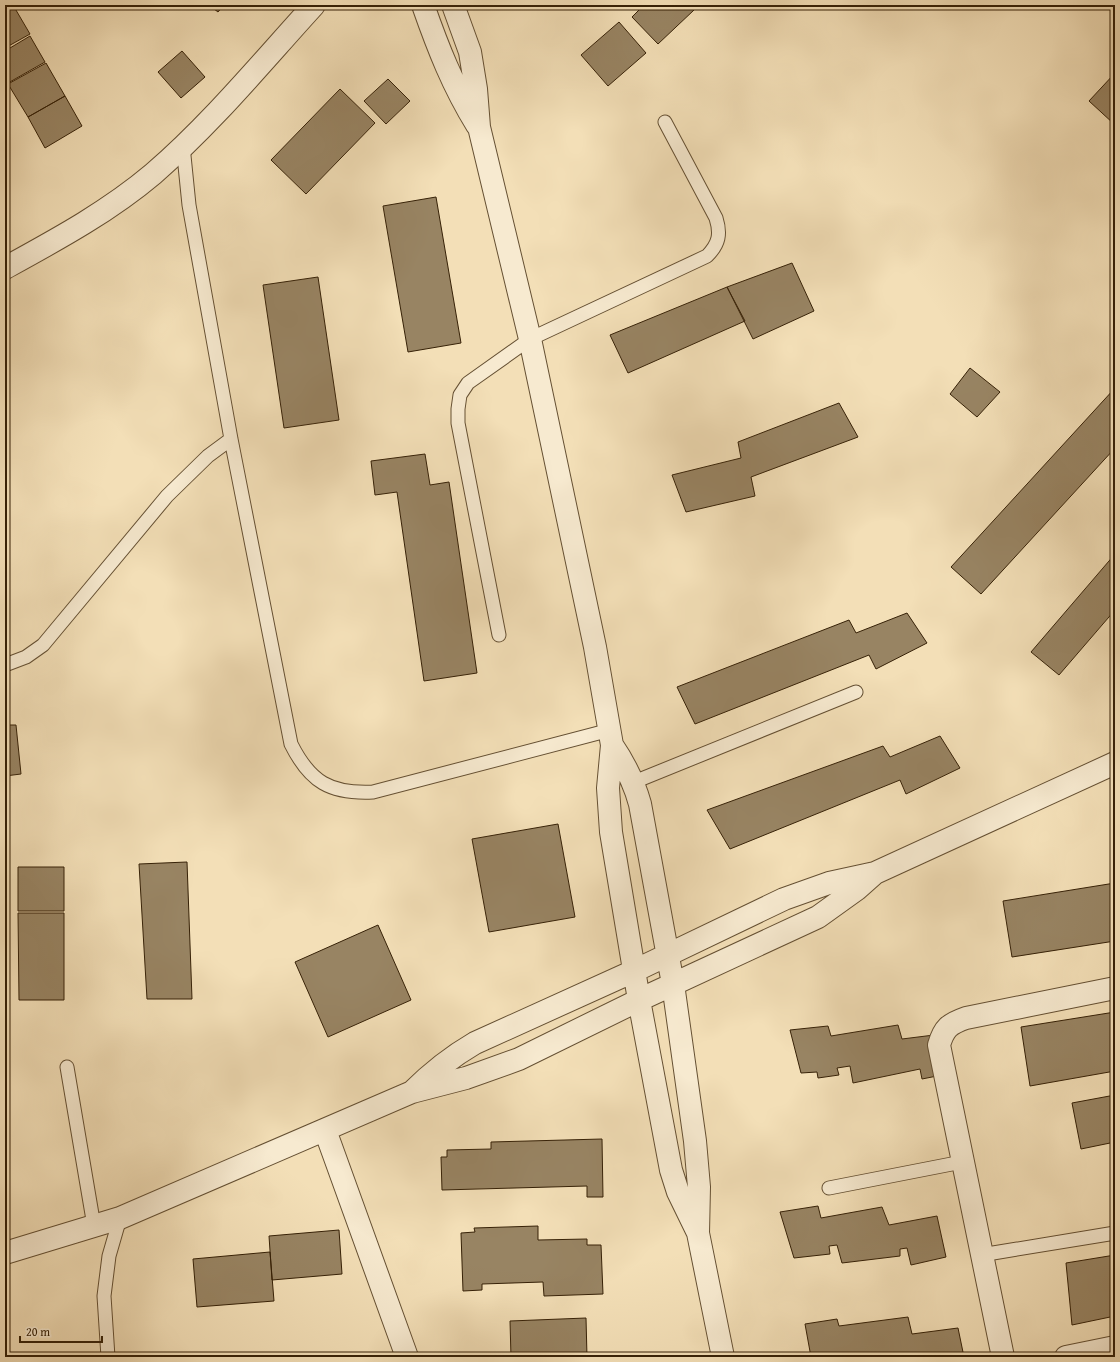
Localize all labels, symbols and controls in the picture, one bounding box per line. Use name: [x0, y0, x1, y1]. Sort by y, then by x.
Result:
scale bar: [20, 1318, 102, 1344]
text: 20 m: [26, 1323, 50, 1340]

